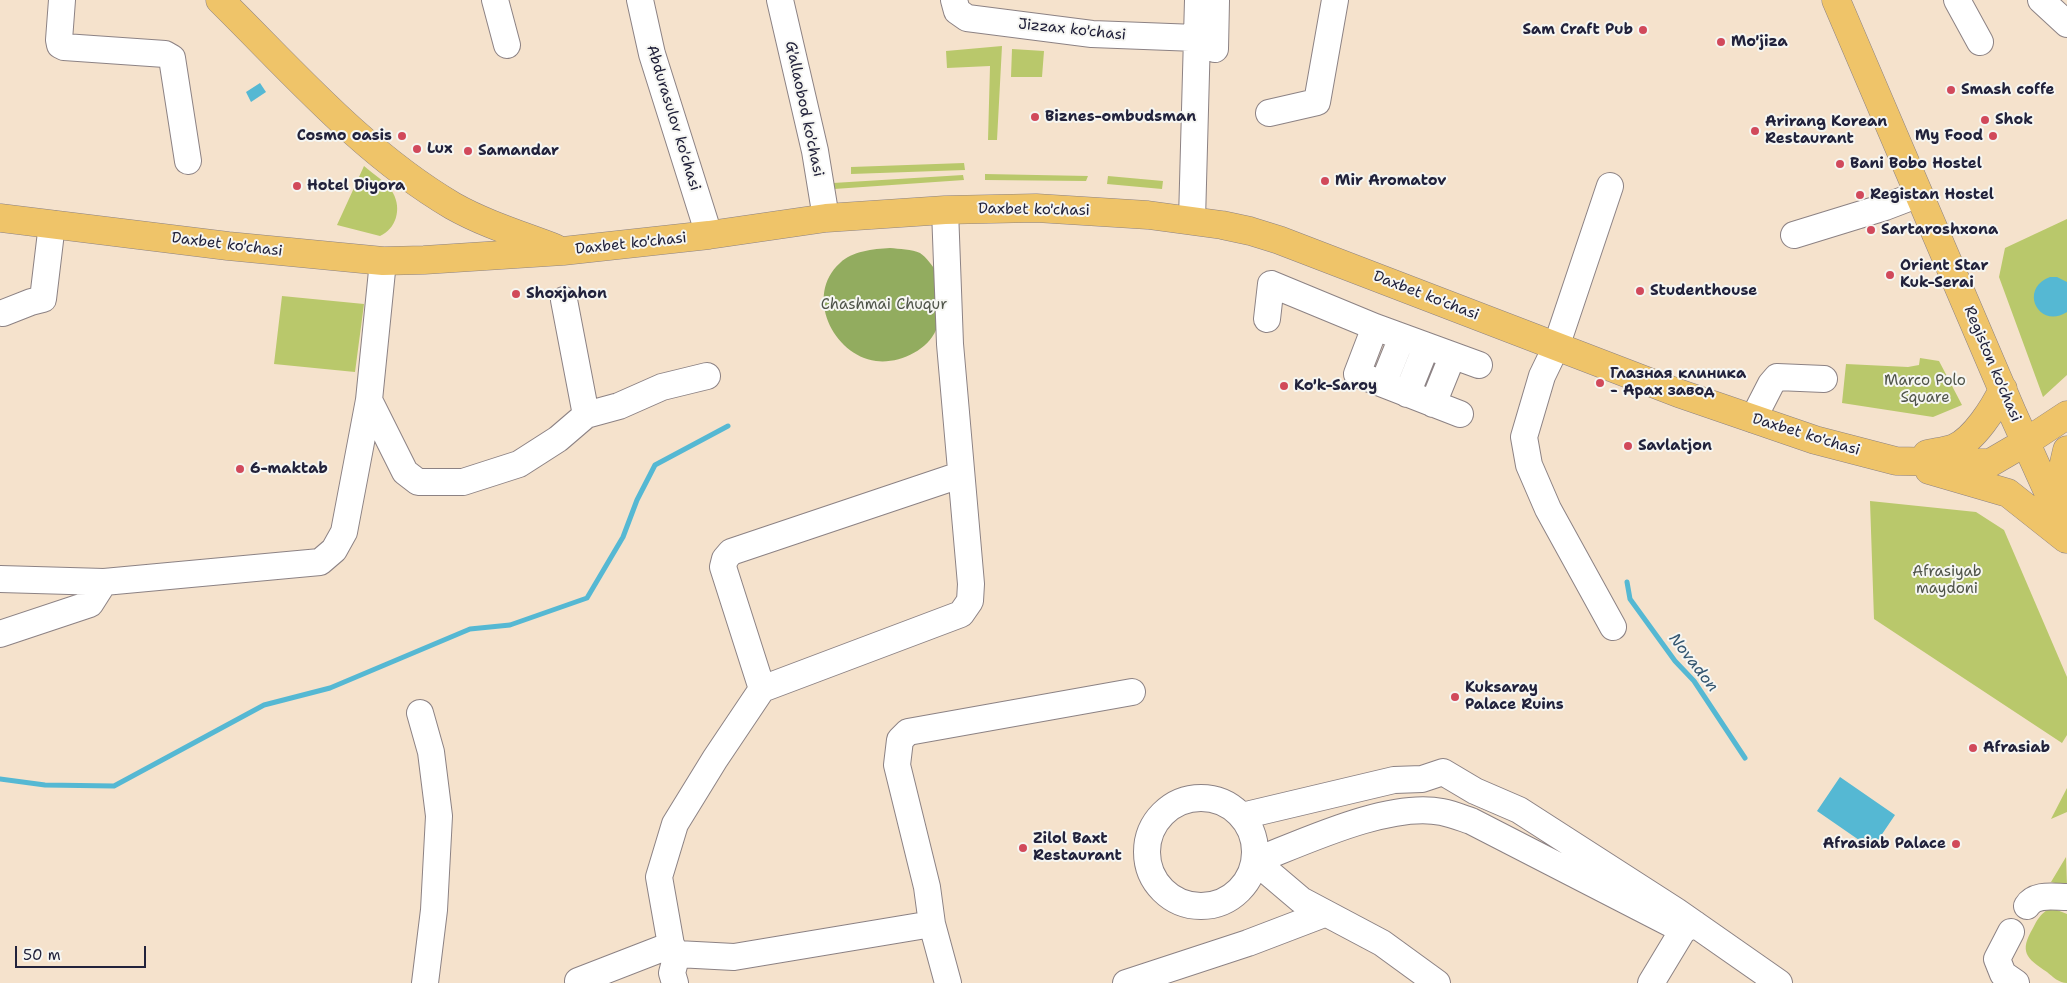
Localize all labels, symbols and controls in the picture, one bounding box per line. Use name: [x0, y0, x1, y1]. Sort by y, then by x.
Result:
street label: Jizzax ko'chasi: [1017, 15, 1127, 45]
place label: Sam Craft Pub: [1522, 21, 1633, 39]
marker: Sam Craft Pub: [1637, 24, 1649, 36]
place label: Mo'jiza: [1731, 33, 1788, 51]
marker: Mo'jiza: [1715, 36, 1727, 48]
street label: G'allaobod ko'chasi: [781, 40, 827, 178]
street label: Abdurasulov ko'chasi: [642, 43, 704, 193]
place label: Smash coffe: [1961, 81, 2055, 99]
marker: Smash coffe: [1945, 84, 1957, 96]
place label: Biznes-ombudsman: [1045, 108, 1196, 126]
marker: Biznes-ombudsman: [1029, 111, 1041, 123]
place label: Shok: [1995, 111, 2033, 129]
place label: Arirang Korean Restaurant: [1765, 113, 1887, 148]
marker: Shok: [1979, 114, 1991, 126]
marker: Arirang Korean Restaurant: [1749, 125, 1761, 137]
place label: Cosmo oasis: [297, 127, 392, 145]
place label: My Food: [1915, 127, 1983, 145]
marker: Cosmo oasis: [396, 130, 408, 142]
marker: My Food: [1987, 130, 1999, 142]
place label: Lux: [427, 140, 453, 158]
place label: Samandar: [478, 142, 559, 160]
marker: Lux: [411, 143, 423, 155]
marker: Samandar: [462, 145, 474, 157]
place label: Bani Bobo Hostel: [1850, 155, 1982, 173]
marker: Bani Bobo Hostel: [1834, 158, 1846, 170]
place label: Mir Aromatov: [1335, 172, 1446, 190]
marker: Mir Aromatov: [1319, 175, 1331, 187]
place label: Hotel Diyora: [307, 177, 405, 195]
marker: Hotel Diyora: [291, 180, 303, 192]
place label: Registan Hostel: [1870, 186, 1994, 204]
marker: Registan Hostel: [1854, 189, 1866, 201]
street label: Daxbet ko'chasi: [978, 200, 1090, 220]
place label: Sartaroshxona: [1881, 221, 1998, 239]
marker: Sartaroshxona: [1865, 224, 1877, 236]
street label: Daxbet ko'chasi: [170, 229, 284, 261]
street label: Daxbet ko'chasi: [574, 229, 688, 259]
place label: Orient Star Kuk-Serai: [1900, 257, 1988, 292]
street label: Daxbet ko'chasi: [1371, 268, 1481, 324]
marker: Orient Star Kuk-Serai: [1884, 269, 1896, 281]
place label: Studenthouse: [1650, 282, 1757, 300]
place label: Shoxjahon: [526, 285, 607, 303]
marker: Studenthouse: [1634, 285, 1646, 297]
marker: Shoxjahon: [510, 288, 522, 300]
park label: Chashmai Chuqur: [821, 296, 947, 314]
street label: Registon ko'chasi: [1960, 303, 2024, 425]
place label: Глазная клиника - Арах завод: [1610, 365, 1746, 400]
park label: Marco Polo Square: [1884, 372, 1966, 407]
place label: Ko'k-Saroy: [1294, 377, 1377, 395]
marker: Глазная клиника - Арах завод: [1594, 377, 1606, 389]
marker: Ko'k-Saroy: [1278, 380, 1290, 392]
street label: Daxbet ko'chasi: [1750, 410, 1862, 460]
place label: Savlatjon: [1638, 437, 1712, 455]
marker: Savlatjon: [1622, 440, 1634, 452]
place label: 6-maktab: [250, 460, 328, 478]
marker: 6-maktab: [234, 463, 246, 475]
park label: Afrasiyab maydoni: [1912, 563, 1982, 598]
water label: Novadon: [1664, 630, 1722, 696]
place label: Kuksaray Palace Ruins: [1465, 679, 1564, 714]
marker: Kuksaray Palace Ruins: [1449, 691, 1461, 703]
place label: Afrasiab: [1983, 739, 2050, 757]
marker: Afrasiab: [1967, 742, 1979, 754]
place label: Zilol Baxt Restaurant: [1033, 830, 1122, 865]
place label: Afrasiab Palace: [1823, 835, 1946, 853]
marker: Afrasiab Palace: [1950, 838, 1962, 850]
marker: Zilol Baxt Restaurant: [1017, 842, 1029, 854]
scale bar: [18, 936, 149, 968]
text: 50 m: [23, 945, 61, 965]

